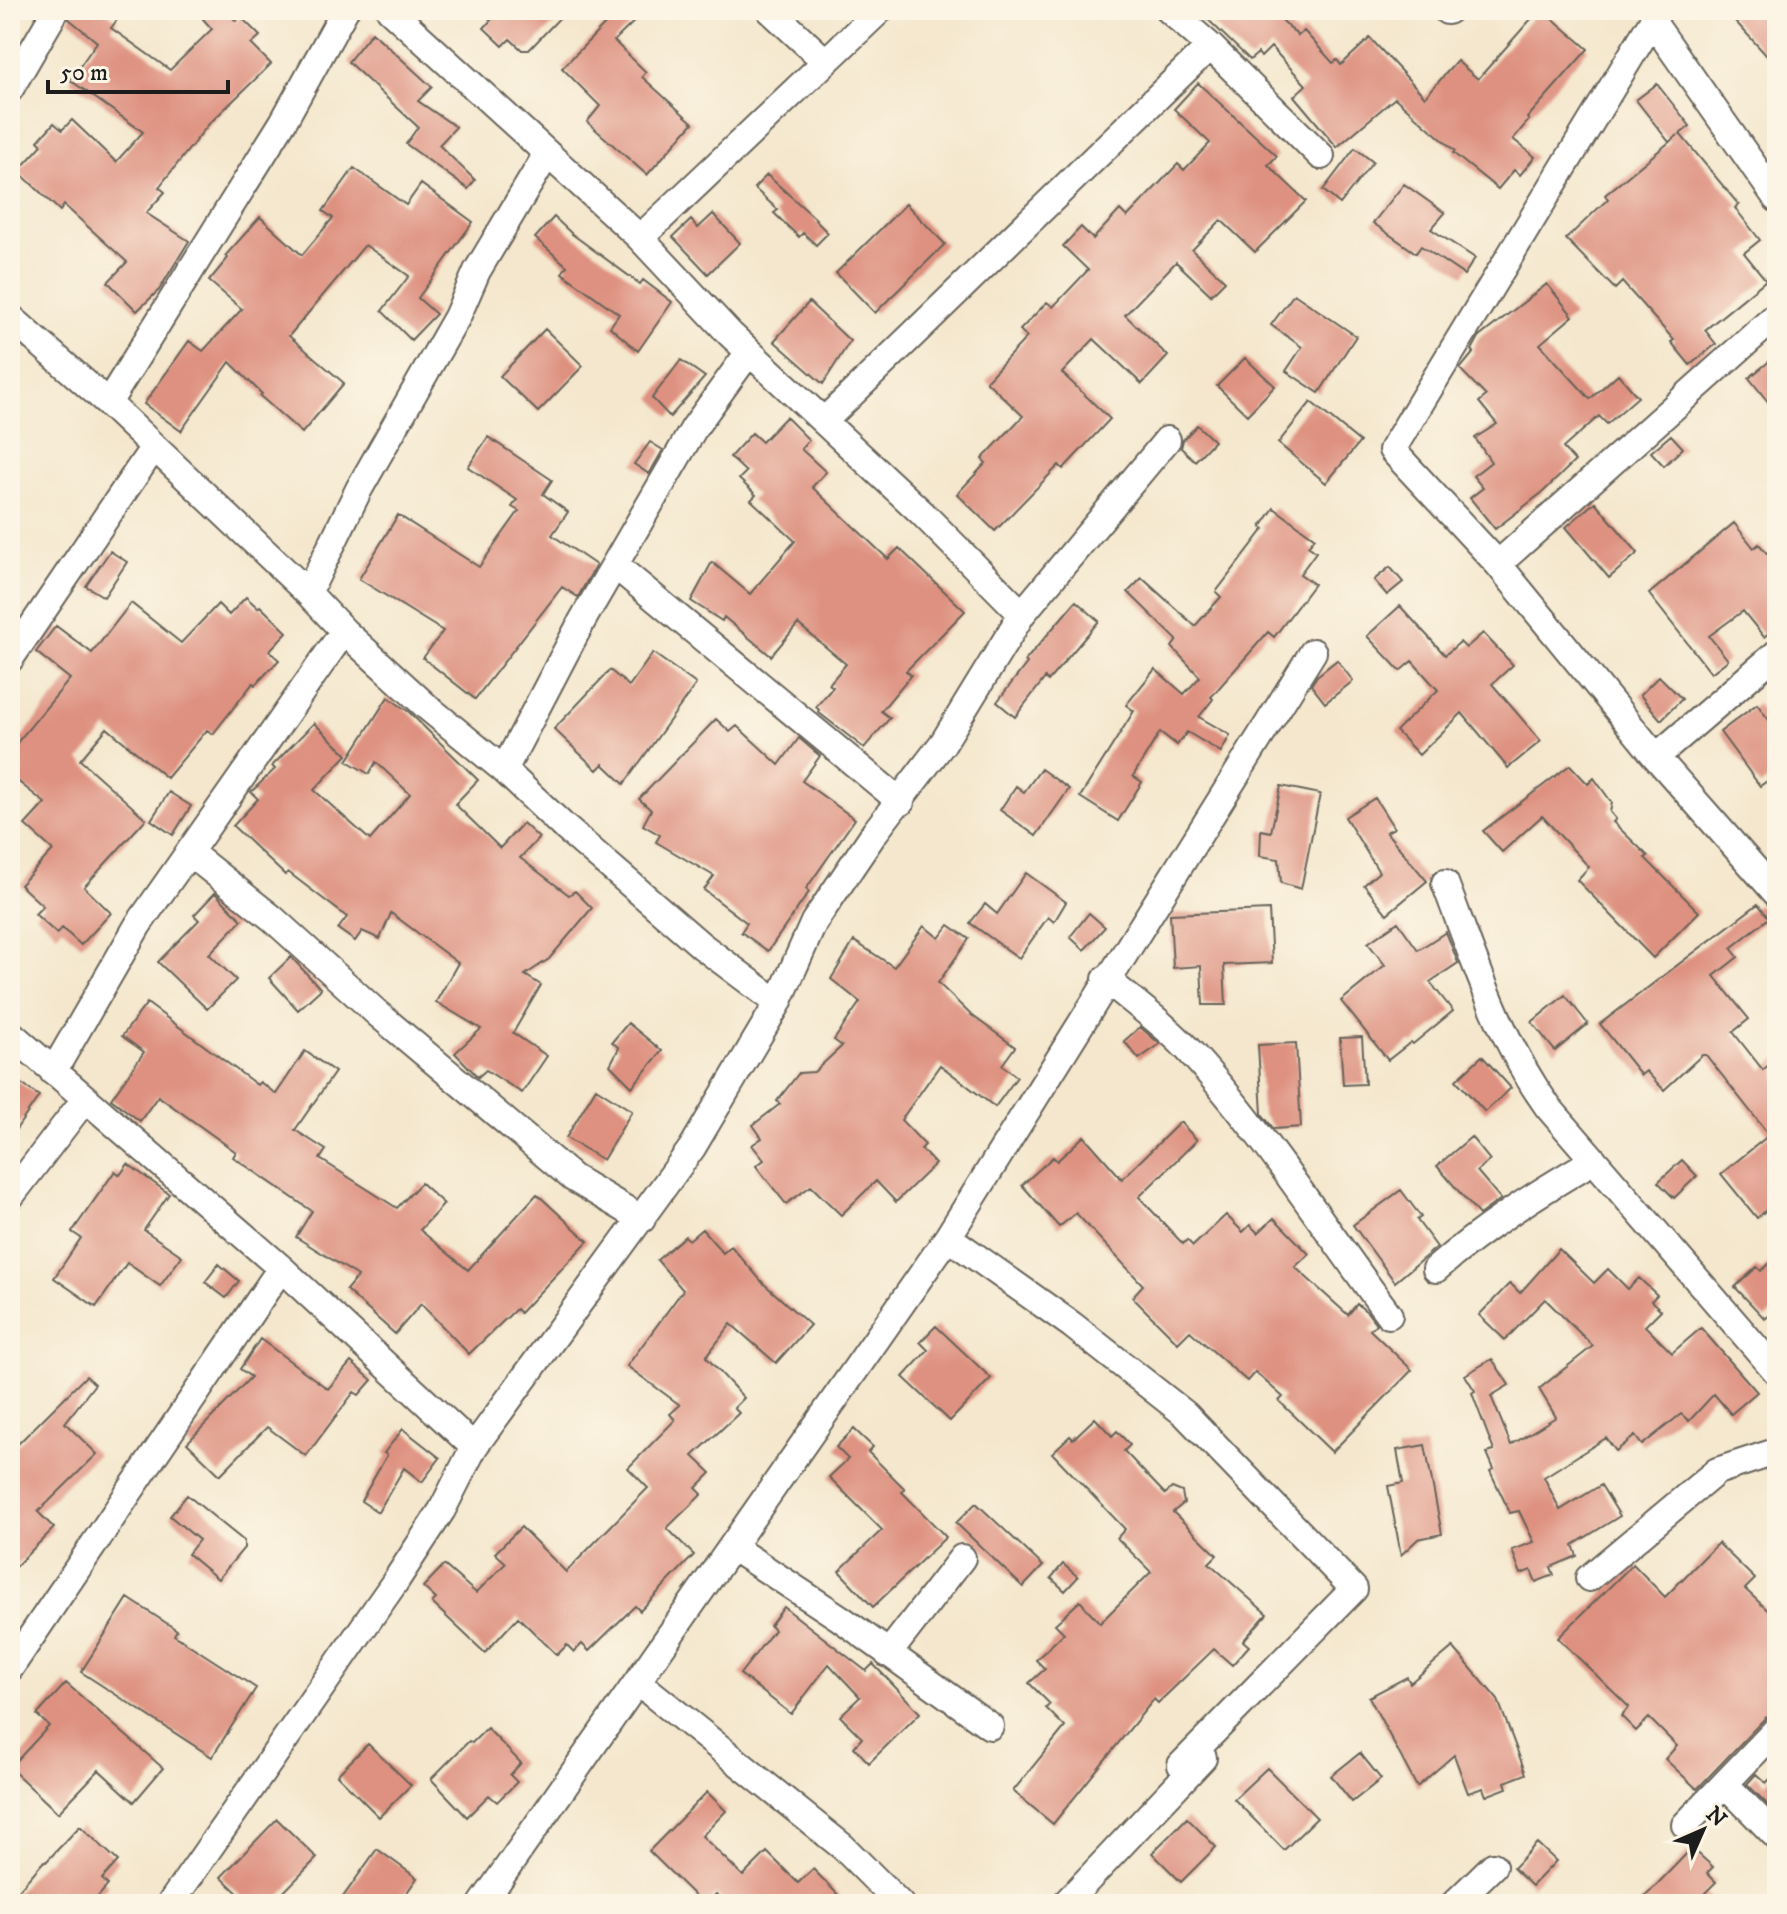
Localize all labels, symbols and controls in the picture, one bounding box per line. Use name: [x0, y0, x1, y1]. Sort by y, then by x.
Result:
scale bar: [48, 44, 228, 94]
text: 50 m: [60, 58, 108, 88]
north arrow: [1663, 1790, 1743, 1870]
text: N: [1700, 1801, 1732, 1833]

